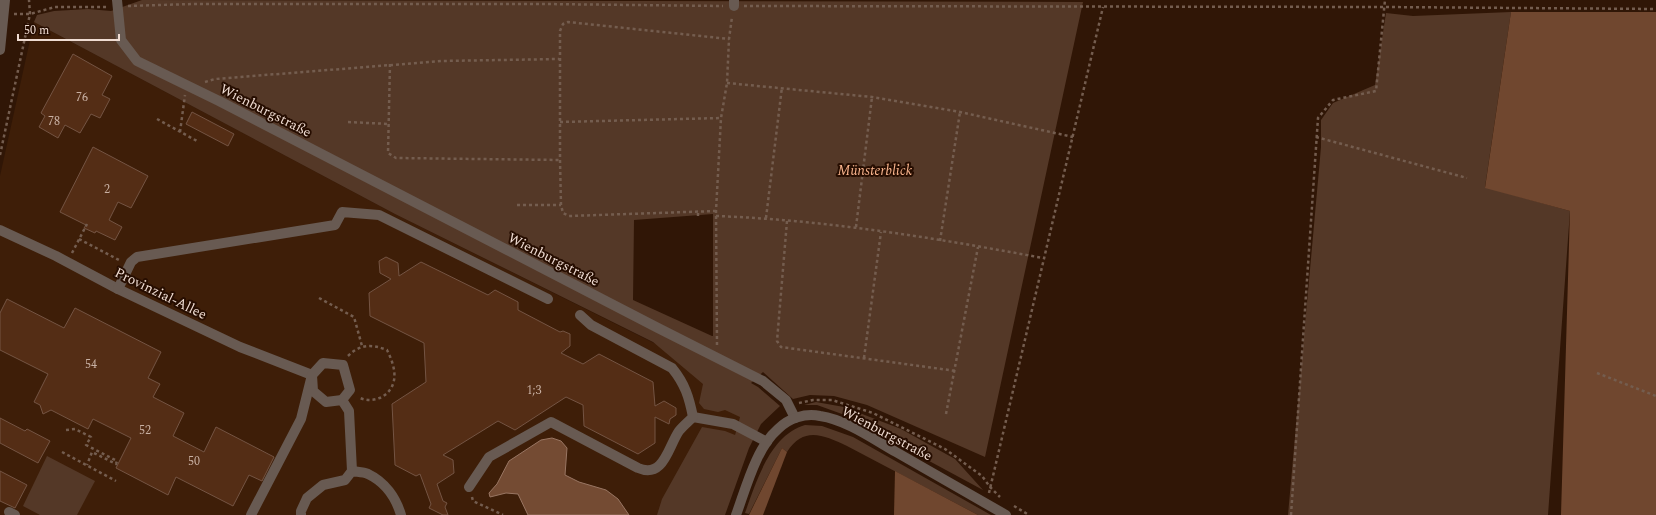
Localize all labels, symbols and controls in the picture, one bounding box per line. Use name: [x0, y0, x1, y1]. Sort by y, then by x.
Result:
scale bar: [18, 16, 119, 42]
text: 50 m: [24, 21, 49, 40]
street label: Wienburgstraße: [216, 78, 315, 143]
house number: 76: [76, 88, 88, 107]
house number: 78: [48, 112, 60, 131]
park label: Münsterblick: [838, 160, 913, 181]
house number: 2: [104, 180, 110, 199]
street label: Wienburgstraße: [504, 227, 603, 292]
street label: Provinzial-Allee: [111, 262, 211, 325]
house number: 54: [85, 355, 97, 374]
house number: 1;3: [526, 381, 542, 400]
street label: Wienburgstraße: [838, 401, 936, 466]
house number: 52: [139, 421, 151, 440]
house number: 50: [188, 452, 200, 471]

